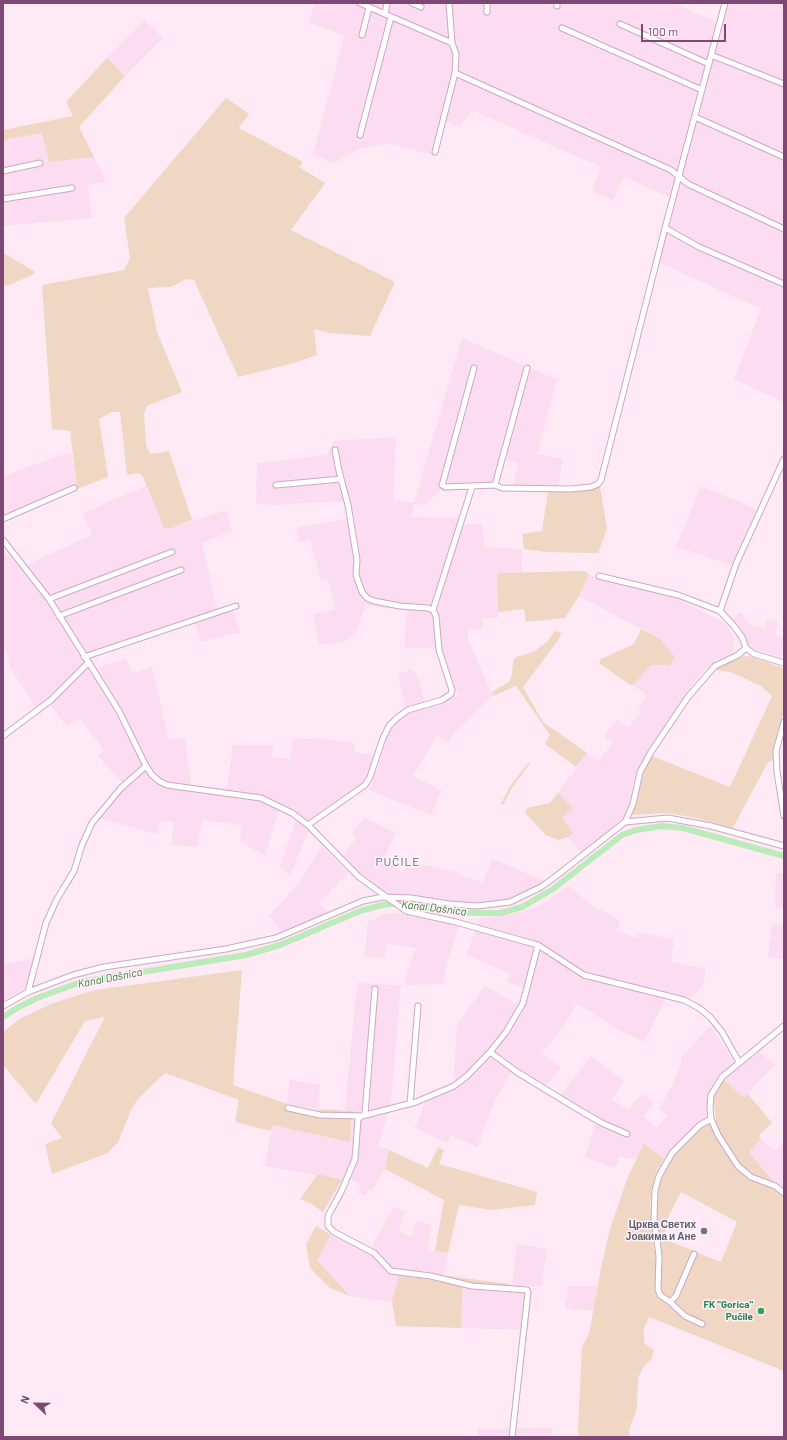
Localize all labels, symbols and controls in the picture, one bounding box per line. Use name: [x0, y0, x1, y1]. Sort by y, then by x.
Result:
scale bar: [643, 16, 728, 42]
text: 100 m: [648, 24, 678, 38]
district label: PUČILE: [375, 855, 421, 869]
water label: Kanal Dašnica: [401, 897, 467, 919]
water label: Kanal Dašnica: [77, 965, 143, 991]
place label: Црква Светих Јоакима и Ане: [626, 1219, 696, 1242]
marker: Црква Светих Јоакима и Ане: [699, 1226, 709, 1236]
place label: FK "Gorica" Pučile: [703, 1299, 753, 1322]
marker: FK "Gorica" Pučile: [756, 1306, 766, 1316]
north arrow: [16, 1384, 56, 1424]
text: N: [17, 1393, 32, 1405]

